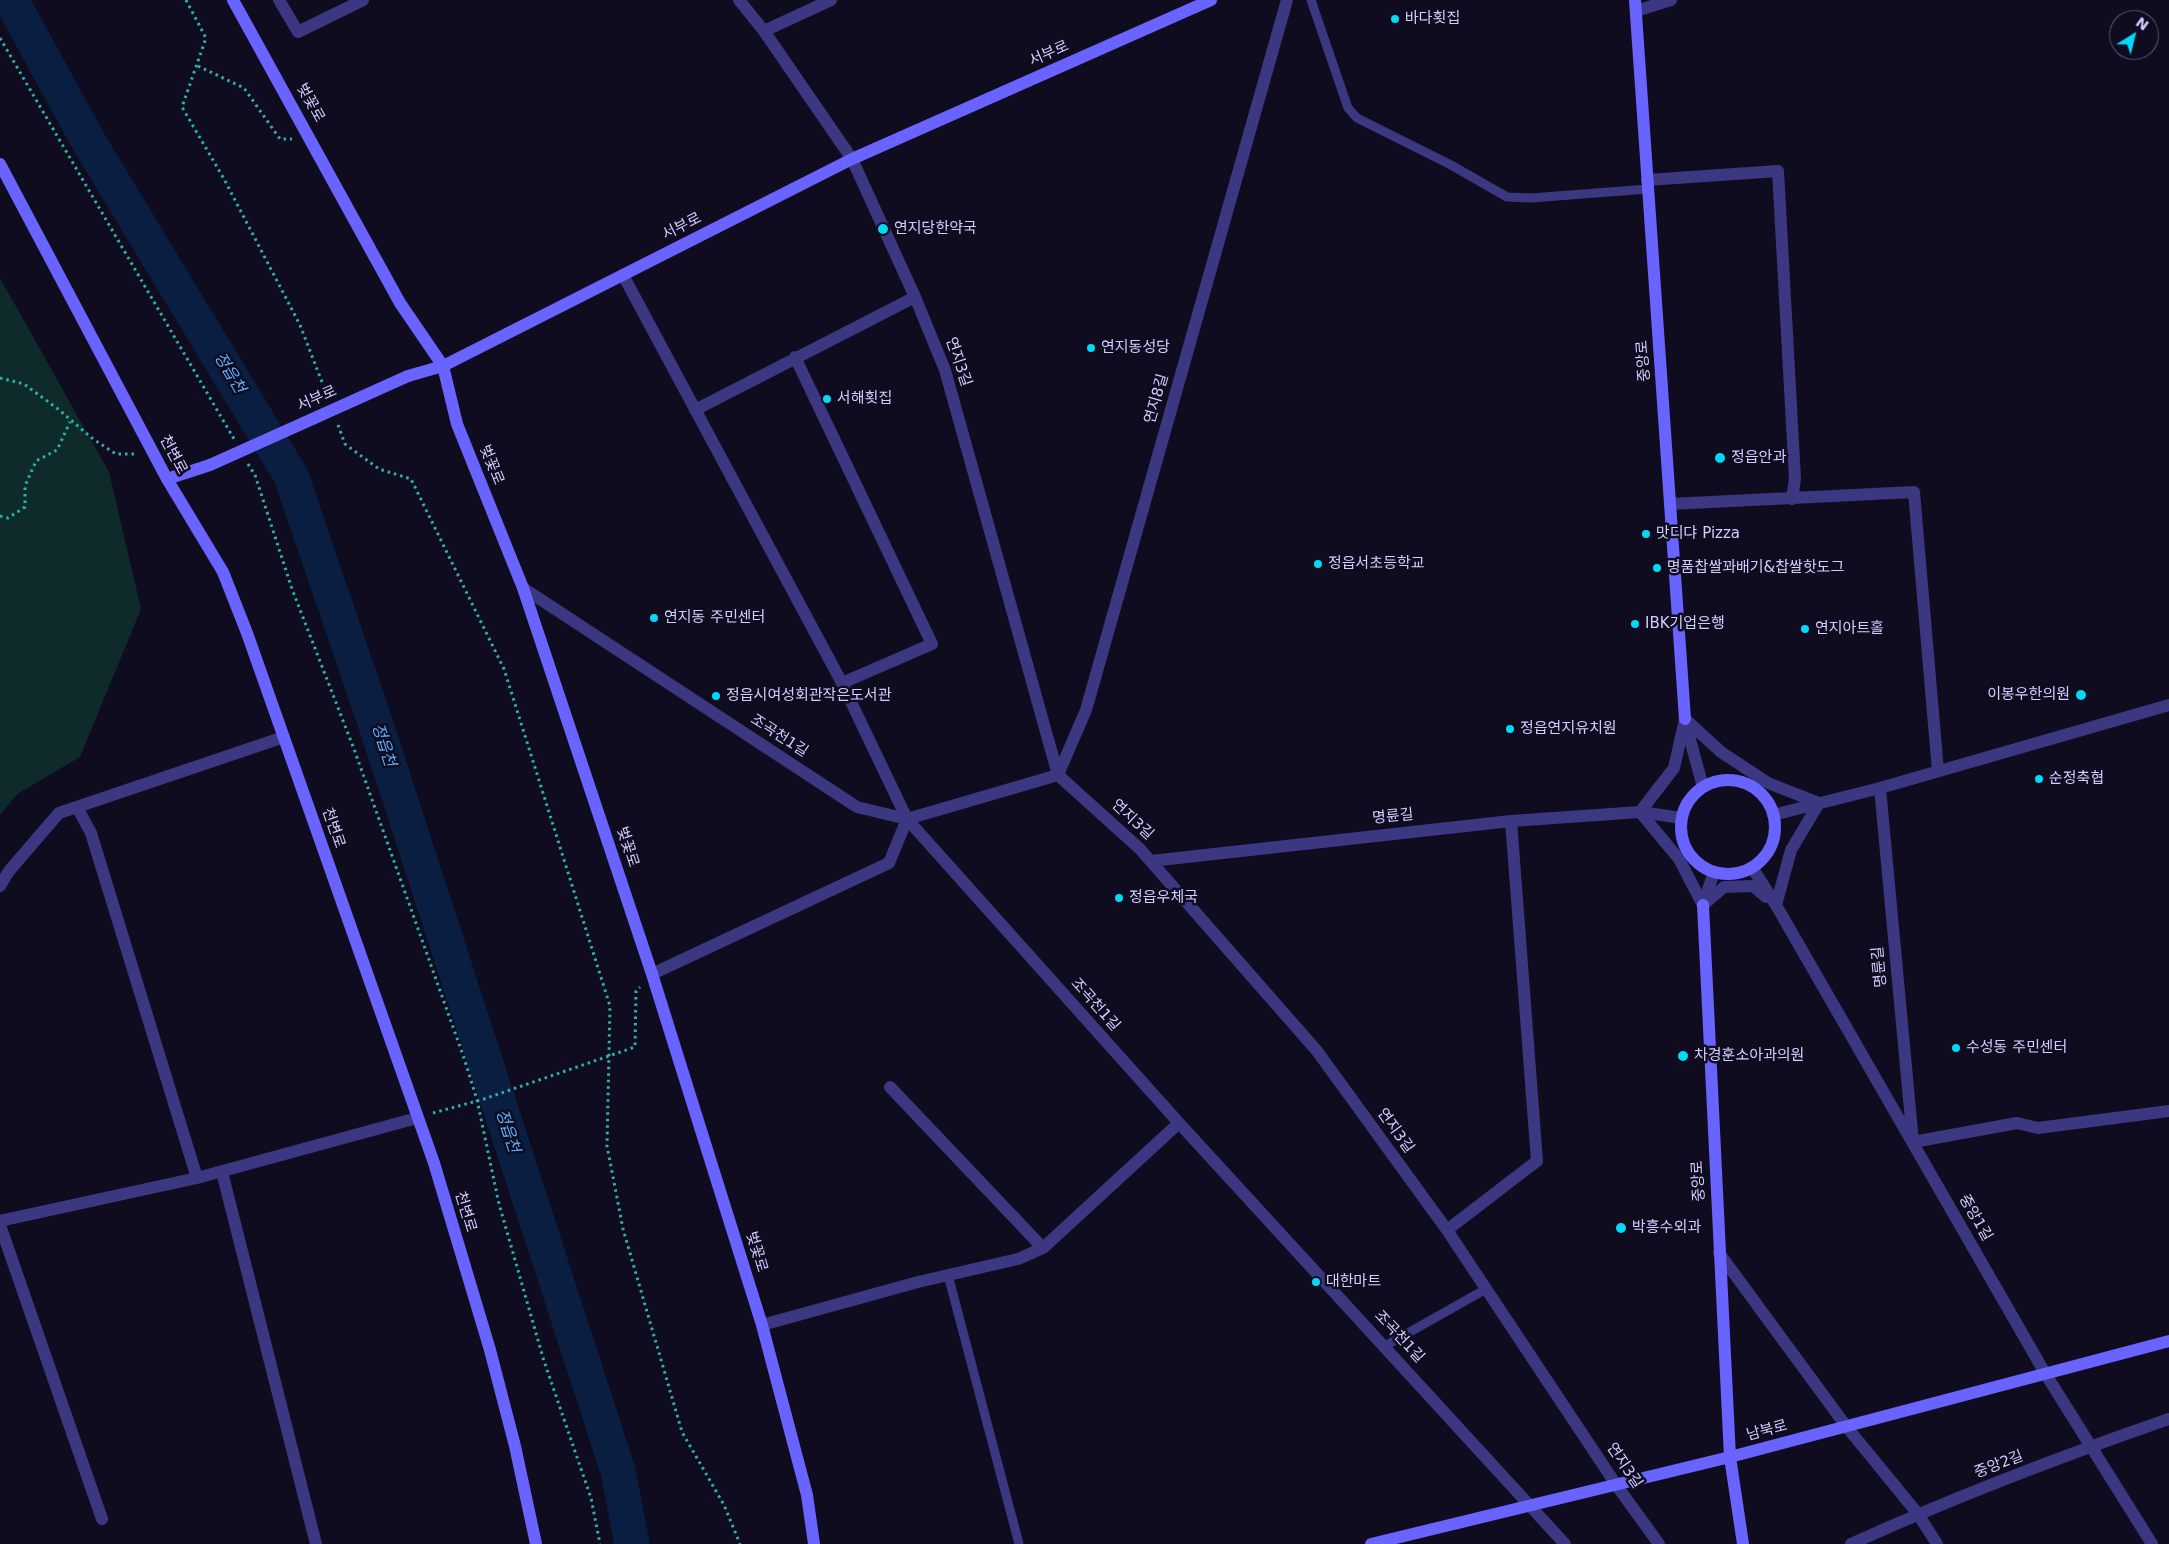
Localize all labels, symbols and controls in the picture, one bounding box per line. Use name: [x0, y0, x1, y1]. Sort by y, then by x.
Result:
place label: 바다횟집: [1405, 10, 1460, 28]
north arrow: [2109, 10, 2159, 60]
marker: 바다횟집: [1389, 13, 1401, 25]
text: N: [2133, 14, 2152, 34]
street label: 서부로: [1026, 37, 1072, 71]
street label: 벚꽃로: [292, 81, 328, 125]
street label: 서부로: [659, 210, 705, 244]
place label: 연지당한약국: [894, 220, 977, 238]
marker: 연지당한약국: [876, 222, 890, 236]
street label: 연지3길: [941, 335, 975, 389]
place label: 연지동성당: [1101, 339, 1170, 357]
street label: 중앙로: [1634, 340, 1654, 382]
marker: 연지동성당: [1085, 342, 1097, 354]
water label: 정읍천: [209, 349, 249, 397]
street label: 연지8길: [1141, 372, 1173, 426]
street label: 서부로: [294, 382, 340, 416]
place label: 서해횟집: [837, 390, 892, 408]
marker: 서해횟집: [821, 393, 833, 405]
street label: 천변로: [155, 432, 191, 478]
street label: 벚꽃로: [475, 442, 507, 488]
place label: 정읍안과: [1731, 449, 1786, 467]
marker: 정읍안과: [1713, 451, 1727, 465]
place label: 맛디댜 Pizza: [1656, 525, 1740, 543]
marker: 맛디댜 Pizza: [1640, 528, 1652, 540]
place label: 정읍서초등학교: [1328, 555, 1425, 573]
marker: 정읍서초등학교: [1312, 558, 1324, 570]
place label: 명품찹쌀꽈배기&찹쌀핫도그: [1667, 559, 1844, 577]
marker: 명품찹쌀꽈배기&찹쌀핫도그: [1651, 562, 1663, 574]
place label: 연지동 주민센터: [664, 609, 765, 627]
marker: 연지동 주민센터: [648, 612, 660, 624]
place label: IBK기업은행: [1645, 615, 1725, 633]
marker: IBK기업은행: [1629, 618, 1641, 630]
place label: 연지아트홀: [1815, 620, 1884, 638]
marker: 연지아트홀: [1799, 623, 1811, 635]
place label: 이봉우한의원: [1987, 686, 2070, 704]
place label: 정읍시여성회관작은도서관: [726, 687, 892, 705]
marker: 이봉우한의원: [2074, 688, 2088, 702]
marker: 정읍시여성회관작은도서관: [710, 690, 722, 702]
street label: 조곡천1길: [747, 711, 811, 761]
place label: 정읍연지유치원: [1520, 720, 1617, 738]
water label: 정읍천: [367, 721, 399, 769]
marker: 정읍연지유치원: [1504, 723, 1516, 735]
place label: 순정축협: [2049, 770, 2104, 788]
marker: 순정축협: [2033, 773, 2045, 785]
street label: 연지3길: [1107, 796, 1157, 844]
street label: 천변로: [318, 805, 348, 851]
street label: 명륜길: [1371, 806, 1415, 828]
street label: 벚꽃로: [612, 825, 642, 869]
place label: 정읍우체국: [1129, 889, 1198, 907]
marker: 정읍우체국: [1113, 892, 1125, 904]
street label: 명륜길: [1869, 946, 1891, 988]
street label: 조곡천1길: [1067, 975, 1123, 1035]
place label: 수성동 주민센터: [1966, 1039, 2067, 1057]
marker: 수성동 주민센터: [1950, 1042, 1962, 1054]
place label: 차경훈소아과의원: [1694, 1047, 1804, 1065]
marker: 차경훈소아과의원: [1676, 1049, 1690, 1063]
street label: 연지3길: [1373, 1105, 1417, 1157]
water label: 정읍천: [491, 1107, 523, 1155]
street label: 중앙로: [1689, 1160, 1709, 1202]
street label: 천변로: [450, 1190, 480, 1234]
street label: 중앙1길: [1954, 1191, 1996, 1245]
place label: 박흥수외과: [1632, 1219, 1701, 1237]
marker: 박흥수외과: [1614, 1221, 1628, 1235]
street label: 벚꽃로: [741, 1230, 771, 1274]
place label: 대한마트: [1326, 1273, 1381, 1291]
marker: 대한마트: [1310, 1276, 1322, 1288]
street label: 조곡천1길: [1370, 1307, 1428, 1367]
street label: 남북로: [1745, 1417, 1789, 1445]
street label: 연지3길: [1602, 1440, 1646, 1492]
street label: 중앙2길: [1972, 1447, 2026, 1483]

